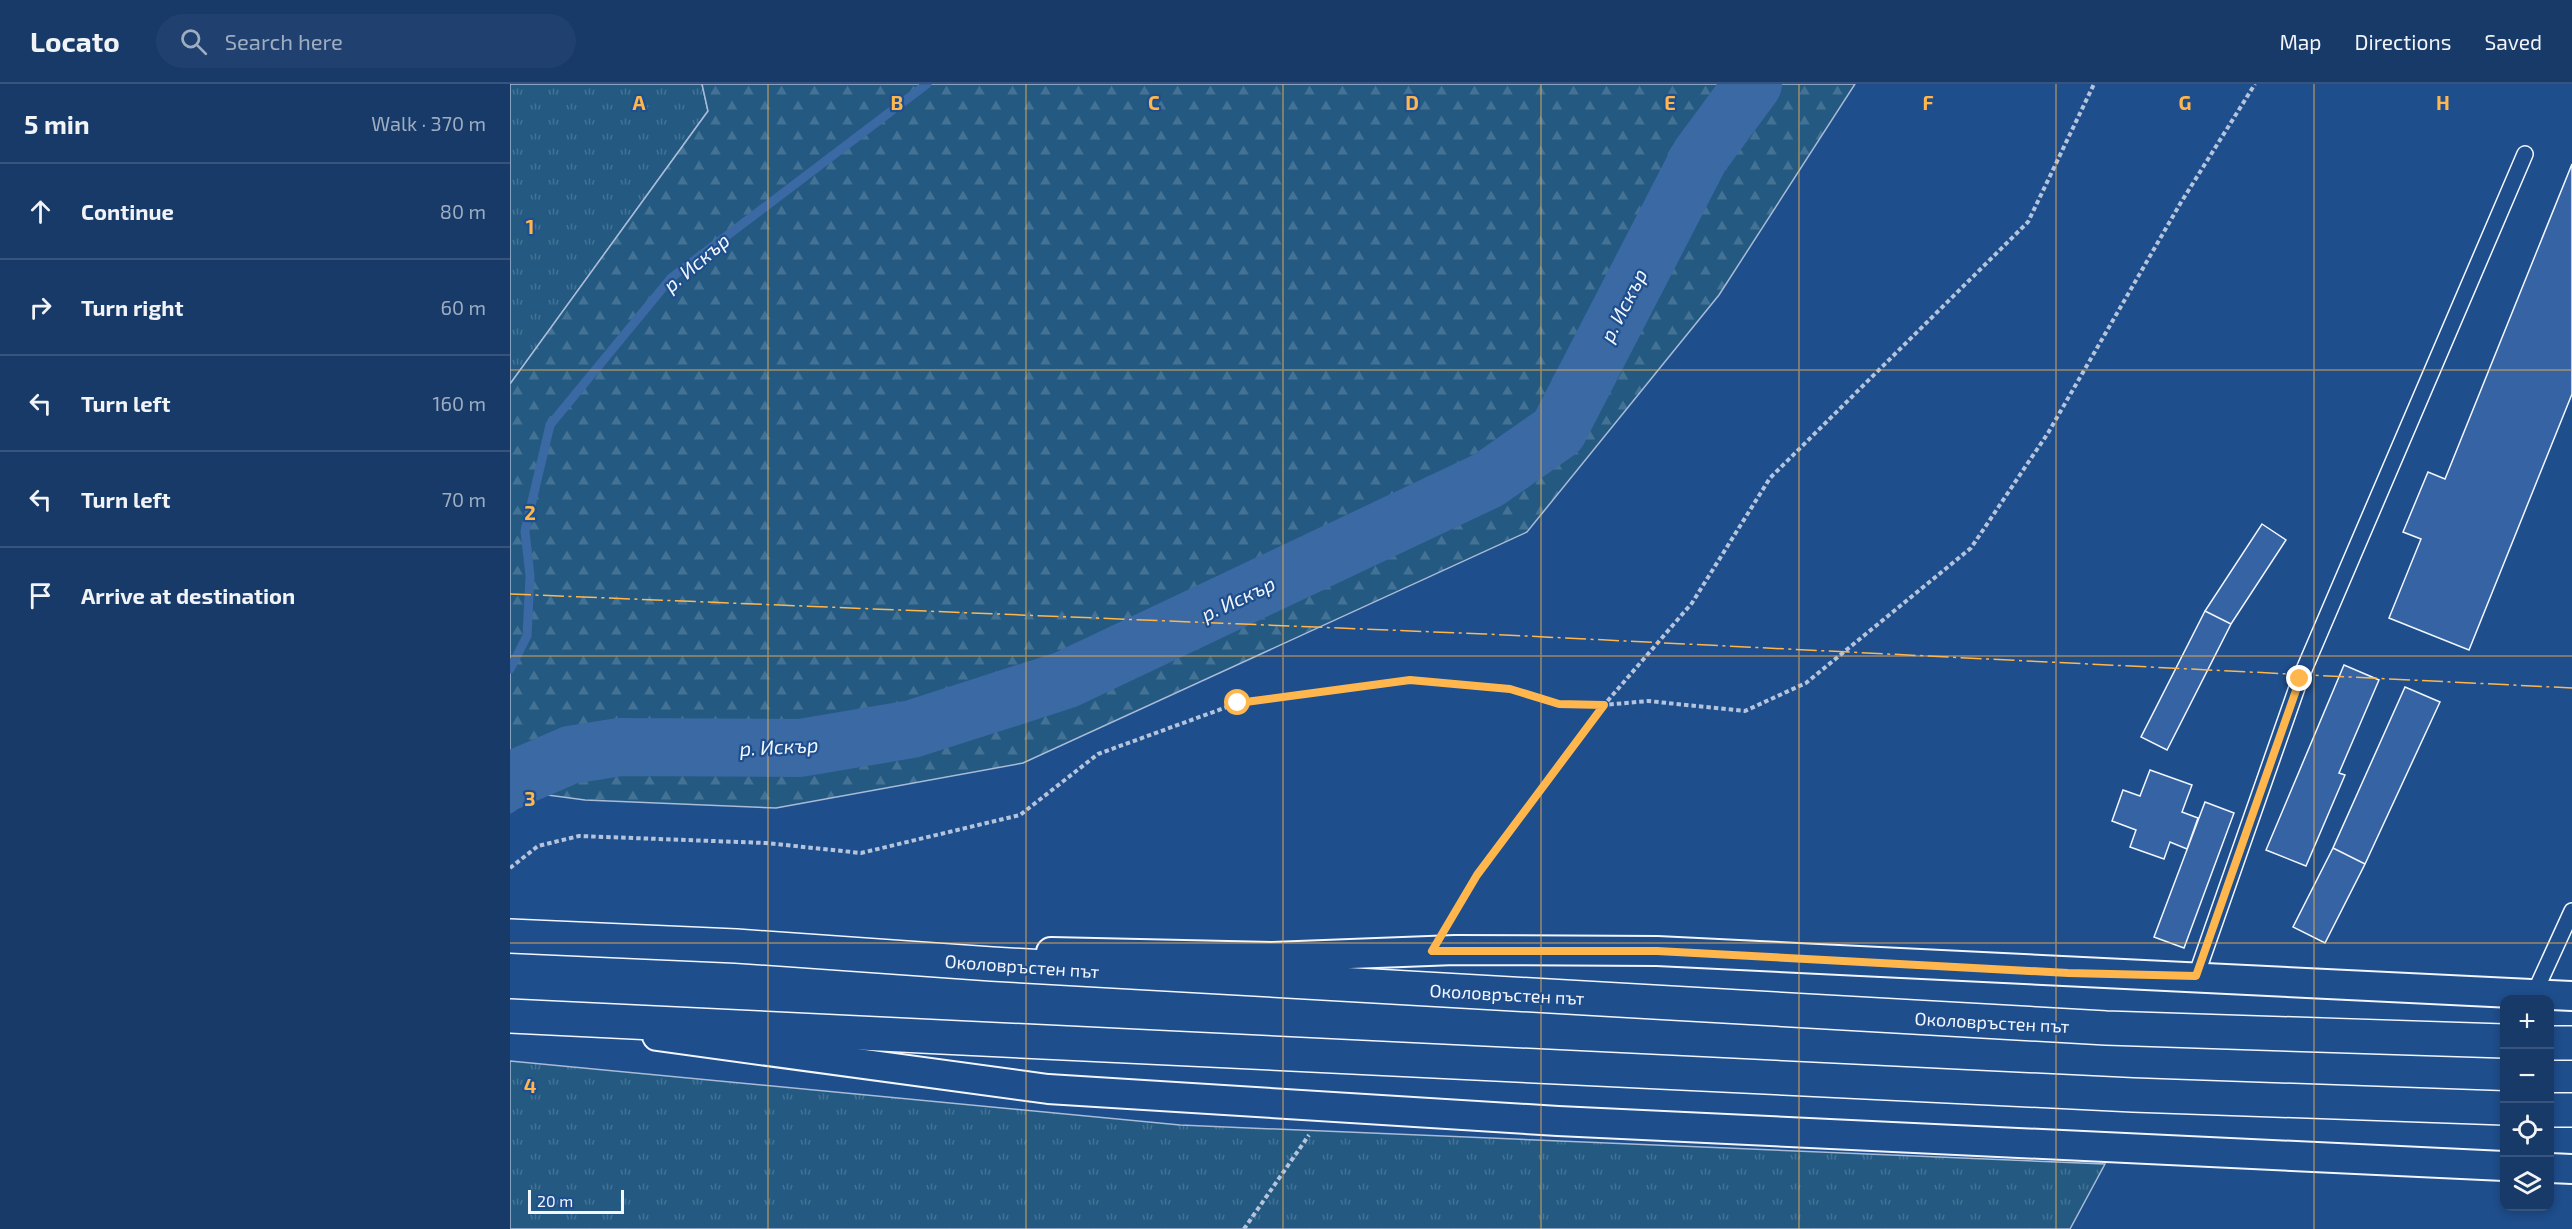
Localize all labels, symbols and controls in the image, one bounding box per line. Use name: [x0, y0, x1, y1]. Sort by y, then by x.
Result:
search box: [156, 14, 576, 68]
text: Locato: [30, 24, 120, 58]
icon: search: [177, 25, 210, 58]
text: Search here: [225, 28, 343, 54]
text: Map: [2279, 29, 2322, 54]
text: Directions: [2355, 29, 2451, 54]
text: Saved: [2484, 29, 2542, 54]
text: A: [632, 90, 646, 114]
text: B: [891, 90, 903, 114]
text: C: [1148, 90, 1160, 114]
text: D: [1405, 90, 1419, 114]
text: E: [1664, 90, 1676, 114]
text: F: [1922, 90, 1934, 114]
text: G: [2179, 90, 2191, 114]
text: H: [2436, 90, 2450, 114]
text: 5 min: [24, 108, 90, 139]
text: Walk · 370 m: [371, 111, 486, 135]
icon: ahead: [24, 195, 57, 228]
text: Continue: [81, 198, 174, 224]
text: 80 m: [440, 199, 486, 223]
text: 1: [526, 214, 534, 238]
water label: р. Искър: [658, 227, 734, 297]
water label: р. Искър: [1594, 264, 1652, 346]
icon: right: [24, 291, 57, 324]
text: Turn right: [81, 294, 183, 320]
text: 60 m: [441, 295, 486, 319]
icon: left: [24, 387, 57, 420]
text: Turn left: [81, 390, 170, 416]
text: 160 m: [433, 391, 486, 415]
icon: left: [24, 483, 57, 516]
text: Turn left: [81, 486, 170, 512]
text: 70 m: [442, 487, 486, 511]
text: 2: [524, 500, 536, 524]
water label: р. Искър: [1197, 570, 1279, 626]
icon: arrive: [24, 579, 57, 612]
text: Arrive at destination: [81, 582, 295, 608]
route end: [2286, 665, 2312, 691]
route start: [1224, 689, 1250, 715]
water label: р. Искър: [739, 732, 819, 760]
text: 3: [524, 786, 536, 810]
street label: Околовръстен път: [944, 950, 1100, 982]
street label: Околовръстен път: [1429, 979, 1585, 1009]
map controls: [2500, 995, 2554, 1211]
button: +: [2500, 995, 2554, 1049]
street label: Околовръстен път: [1914, 1007, 2070, 1037]
button: −: [2500, 1049, 2554, 1103]
text: 4: [524, 1073, 537, 1097]
button: locate: [2500, 1103, 2554, 1157]
button: layers: [2500, 1157, 2554, 1211]
scale bar: [528, 1187, 624, 1214]
text: 20 m: [537, 1191, 573, 1210]

